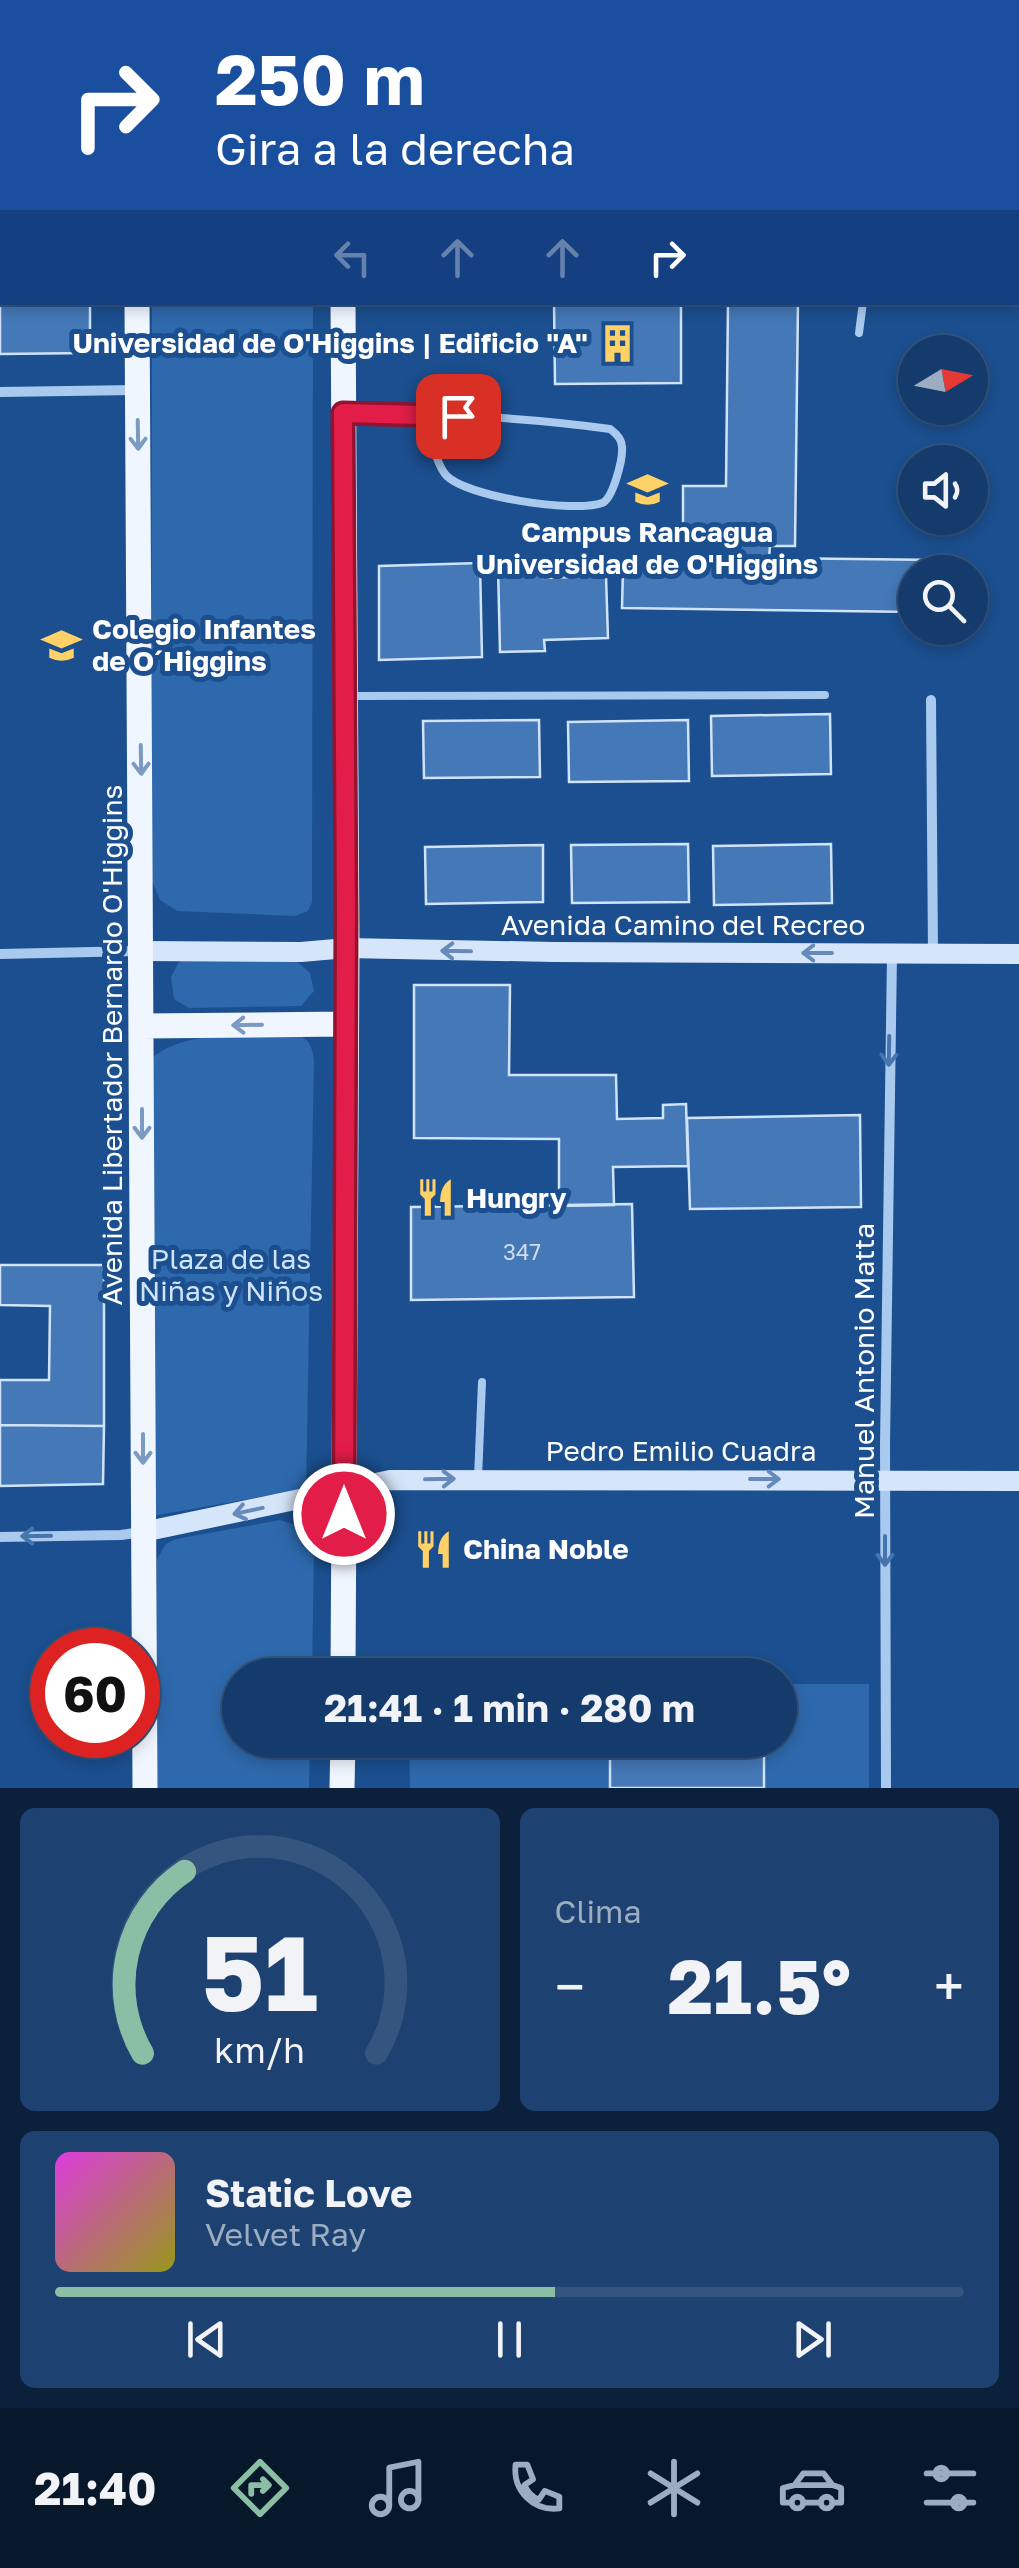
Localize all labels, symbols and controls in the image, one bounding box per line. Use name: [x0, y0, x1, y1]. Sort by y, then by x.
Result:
text: 250 m: [215, 36, 425, 120]
icon: right: [50, 40, 180, 170]
text: Gira a la derecha: [215, 121, 575, 175]
icon: left: [325, 230, 380, 285]
icon: ahead: [430, 230, 485, 285]
icon: ahead: [535, 230, 590, 285]
icon: right: [640, 230, 695, 285]
building icon: Universidad de O'Higgins | Edificio "A": [597, 322, 639, 364]
place label: Universidad de O'Higgins | Edificio "A": [72, 326, 588, 359]
north arrow: [898, 335, 988, 425]
map controls: [898, 335, 988, 645]
pin: [416, 374, 501, 459]
icon: arrive: [431, 389, 486, 444]
one-way arrow: [128, 418, 147, 450]
button: sound: [898, 445, 988, 535]
school or university icon: Campus Rancagua Universidad de O'Higgins: [626, 469, 668, 511]
place label: Campus Rancagua Universidad de O'Higgins: [476, 515, 818, 580]
button: search: [898, 555, 988, 645]
place label: Colegio Infantes de O´Higgins: [92, 612, 316, 677]
school or university icon: Colegio Infantes de O´Higgins: [41, 624, 83, 666]
one-way arrow: [132, 742, 150, 775]
street label: Avenida Libertador Bernardo O'Higgins: [95, 785, 128, 1305]
street label: Avenida Camino del Recreo: [501, 908, 865, 941]
one-way arrow: [441, 942, 474, 960]
one-way arrow: [801, 944, 833, 963]
one-way arrow: [232, 1016, 264, 1034]
one-way arrow: [880, 1034, 898, 1067]
one-way arrow: [132, 1106, 152, 1139]
restaurant icon: Hungry: [415, 1177, 457, 1219]
place label: Hungry: [466, 1181, 567, 1214]
street label: Manuel Antonio Matta: [847, 1223, 880, 1519]
house number: 347: [503, 1238, 541, 1265]
park label: Plaza de las Niñas y Niños: [139, 1242, 323, 1307]
one-way arrow: [134, 1432, 152, 1464]
street label: Pedro Emilio Cuadra: [545, 1434, 817, 1467]
position arrow: [292, 1462, 396, 1566]
one-way arrow: [423, 1469, 455, 1488]
one-way arrow: [748, 1470, 780, 1488]
one-way arrow: [233, 1503, 265, 1521]
one-way arrow: [21, 1526, 54, 1546]
restaurant icon: China Noble: [412, 1528, 454, 1570]
place label: China Noble: [463, 1532, 629, 1565]
one-way arrow: [876, 1534, 894, 1567]
speed limit sign: 60: [30, 1628, 160, 1758]
text: 21:41 · 1 min · 280 m: [324, 1685, 695, 1730]
text: Clima: [555, 1892, 641, 1930]
text: 51: [201, 1909, 318, 2034]
text: 21.5°: [668, 1940, 851, 2031]
text: −: [555, 1953, 585, 2019]
text: +: [934, 1953, 964, 2019]
text: km/h: [214, 2028, 305, 2071]
text: Static Love: [205, 2170, 412, 2215]
text: Velvet Ray: [205, 2215, 366, 2253]
icon: previous: [179, 2312, 234, 2367]
icon: pause: [482, 2312, 537, 2367]
icon: next: [785, 2312, 840, 2367]
icon: directions: [225, 2453, 295, 2523]
icon: music: [363, 2453, 433, 2523]
icon: phone: [501, 2453, 571, 2523]
icon: climate: [639, 2453, 709, 2523]
icon: car: [777, 2453, 847, 2523]
icon: filters: [915, 2453, 985, 2523]
text: 21:40: [34, 2461, 156, 2515]

